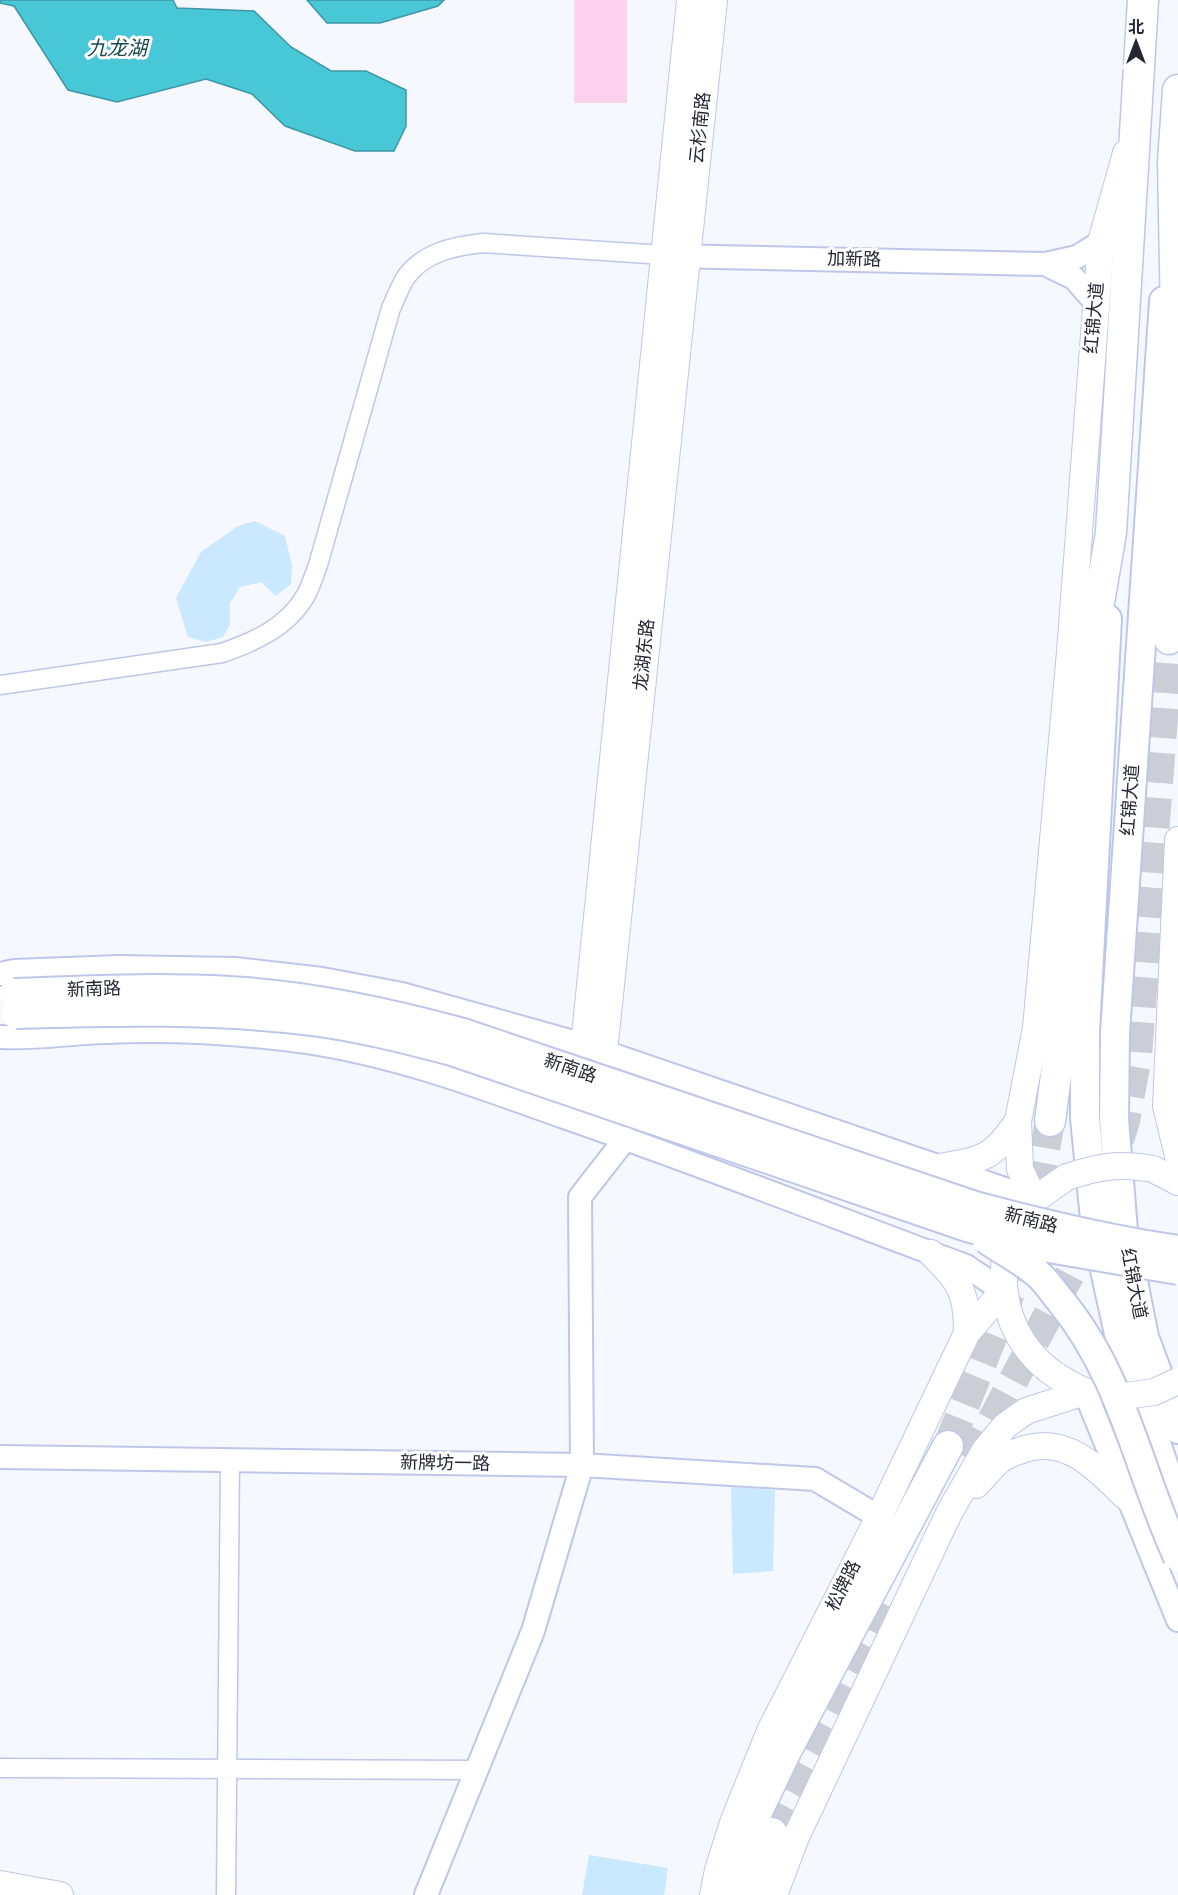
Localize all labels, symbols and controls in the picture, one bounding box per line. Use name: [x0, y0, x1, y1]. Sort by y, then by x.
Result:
north arrow: [1106, 12, 1166, 72]
text: 北: [1128, 19, 1144, 36]
water label: 九龙湖: [87, 38, 150, 59]
street label: 云杉南路: [686, 91, 714, 165]
street label: 加新路: [827, 249, 881, 269]
street label: 红锦大道: [1081, 281, 1107, 355]
street label: 龙湖东路: [630, 618, 658, 692]
street label: 红锦大道: [1118, 763, 1142, 837]
street label: 新南路: [67, 978, 121, 1000]
street label: 新南路: [542, 1050, 599, 1086]
street label: 新南路: [1003, 1204, 1060, 1236]
street label: 红锦大道: [1117, 1247, 1151, 1321]
street label: 新牌坊一路: [400, 1452, 490, 1474]
street label: 松牌路: [822, 1557, 864, 1614]

